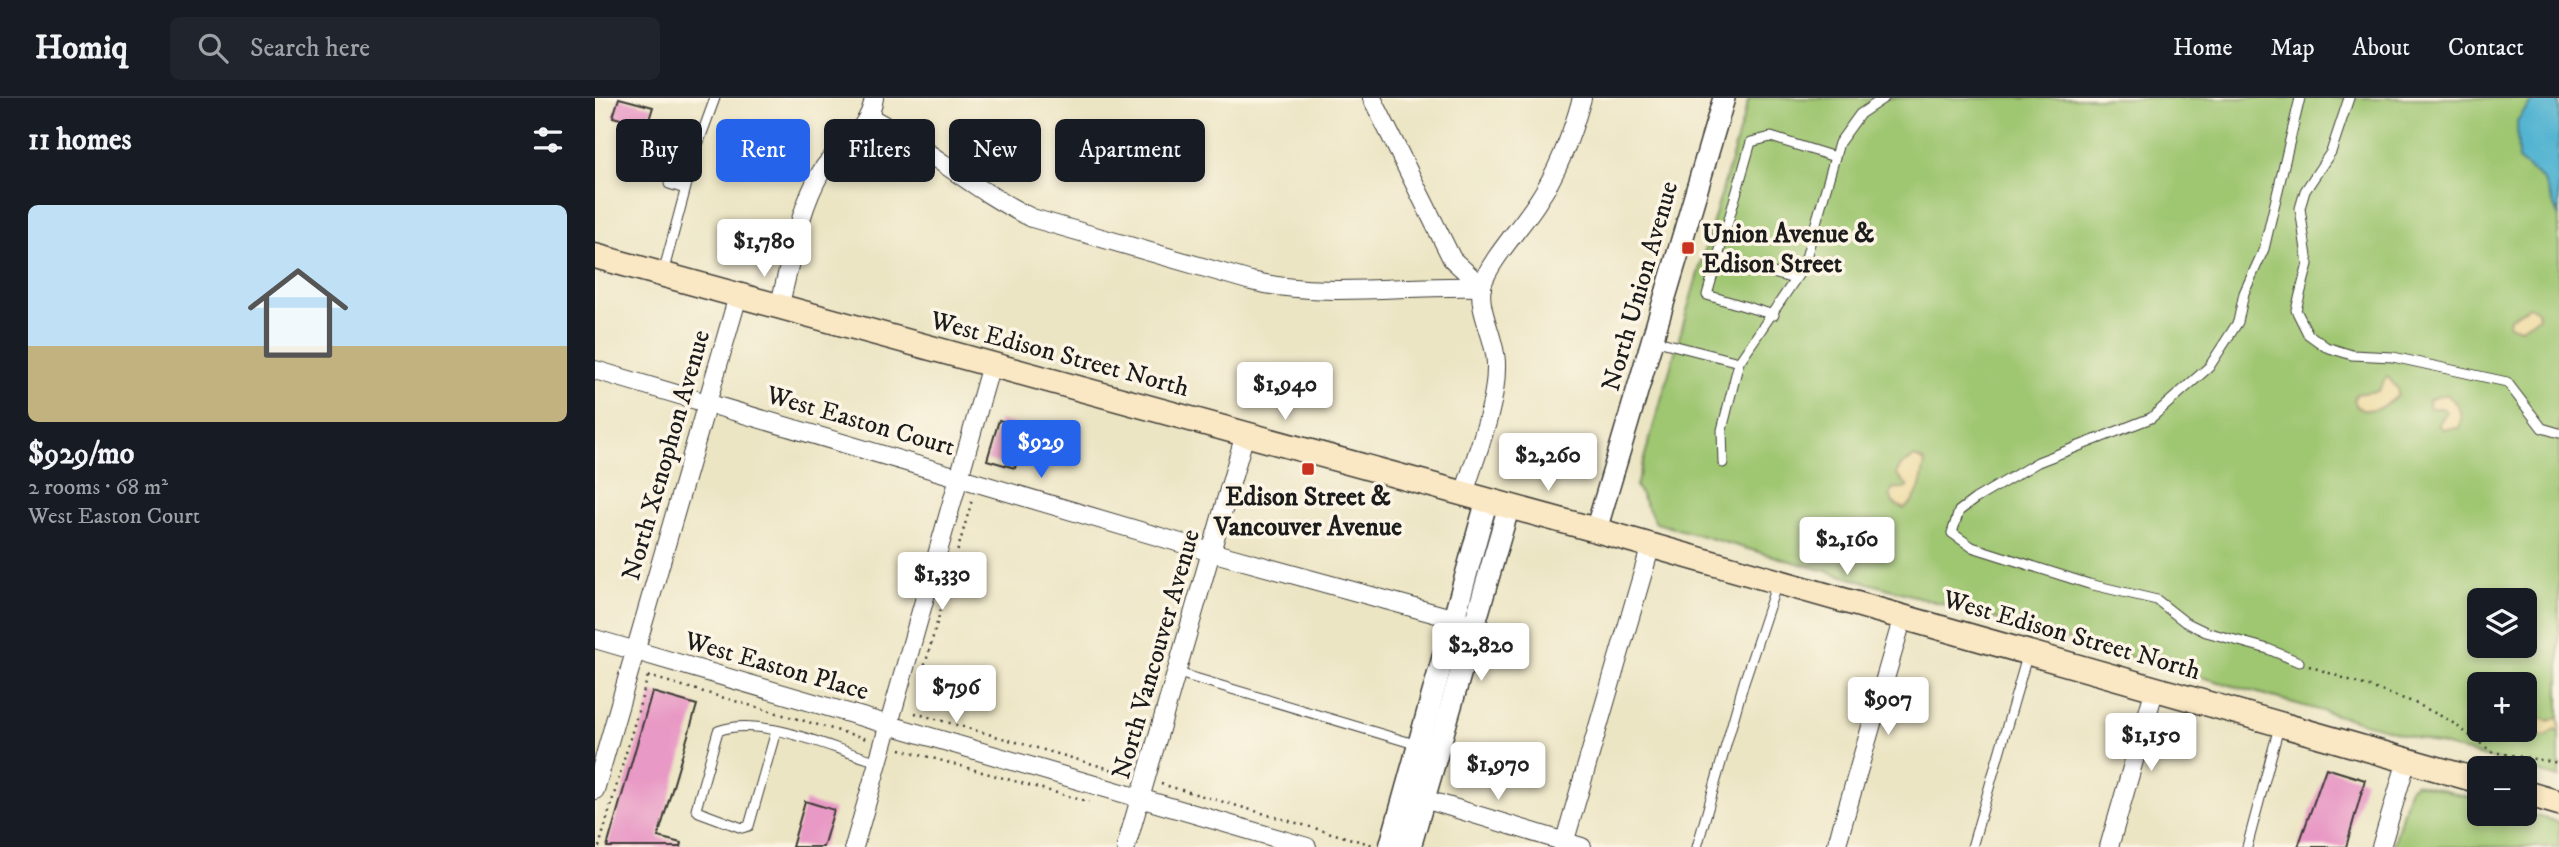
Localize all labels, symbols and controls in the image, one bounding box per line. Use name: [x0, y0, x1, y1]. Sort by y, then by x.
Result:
search box: [170, 17, 660, 80]
text: Homiq: [35, 28, 128, 69]
icon: search: [194, 29, 232, 67]
text: Search here: [250, 32, 370, 65]
text: Home: [2173, 33, 2232, 63]
text: Map: [2270, 33, 2315, 63]
text: About: [2353, 33, 2410, 63]
text: Contact: [2448, 33, 2524, 63]
chip: Buy: [616, 119, 702, 182]
chip: Rent: [716, 119, 810, 182]
chip: Filters: [824, 119, 935, 182]
chip: New: [949, 119, 1041, 182]
chip: Apartment: [1055, 119, 1205, 182]
icon: filters: [529, 121, 567, 159]
text: 11 homes: [28, 122, 132, 159]
street label: North Union Avenue: [1595, 177, 1686, 395]
place label: Union Avenue & Edison Street: [1702, 218, 1874, 281]
pin: $1,780: [707, 220, 821, 279]
text: $1,780: [733, 227, 795, 256]
marker: Union Avenue & Edison Street: [1680, 240, 1696, 256]
icon: home: [235, 250, 361, 376]
street label: West Edison Street North: [926, 304, 1193, 405]
street label: North Xenophon Avenue: [615, 326, 718, 585]
pin: $1,940: [1228, 362, 1342, 422]
text: $1,940: [1253, 370, 1317, 399]
street label: West Easton Court: [762, 378, 959, 464]
pin: $929: [1000, 420, 1082, 480]
text: $929: [1018, 428, 1064, 457]
pin: $2,260: [1491, 434, 1605, 493]
text: $929/mo: [28, 436, 134, 473]
text: $2,260: [1515, 441, 1581, 470]
marker: Edison Street & Vancouver Avenue: [1300, 461, 1316, 477]
text: 2 rooms · 68 m²: [28, 473, 168, 502]
place label: Edison Street & Vancouver Avenue: [1213, 481, 1402, 544]
text: West Easton Court: [28, 502, 200, 531]
pin: $2,160: [1790, 518, 1904, 577]
text: $2,160: [1816, 525, 1879, 554]
street label: North Vancouver Avenue: [1105, 526, 1208, 783]
pin: $1,330: [885, 552, 999, 612]
text: $1,330: [914, 560, 970, 589]
street label: West Edison Street North: [1938, 583, 2205, 688]
map controls: [2467, 588, 2537, 826]
button: layers: [2467, 588, 2537, 658]
street label: West Easton Place: [680, 624, 872, 708]
pin: $2,820: [1424, 624, 1538, 683]
text: $2,820: [1448, 631, 1514, 660]
pin: $796: [915, 666, 997, 725]
button: +: [2467, 672, 2537, 742]
text: $796: [932, 673, 980, 702]
pin: $907: [1847, 678, 1929, 737]
text: $907: [1864, 685, 1912, 714]
pin: $1,150: [2094, 714, 2208, 773]
text: $1,150: [2121, 721, 2181, 750]
pin: $1,970: [1441, 742, 1555, 802]
text: $1,970: [1466, 750, 1530, 779]
button: −: [2467, 756, 2537, 826]

